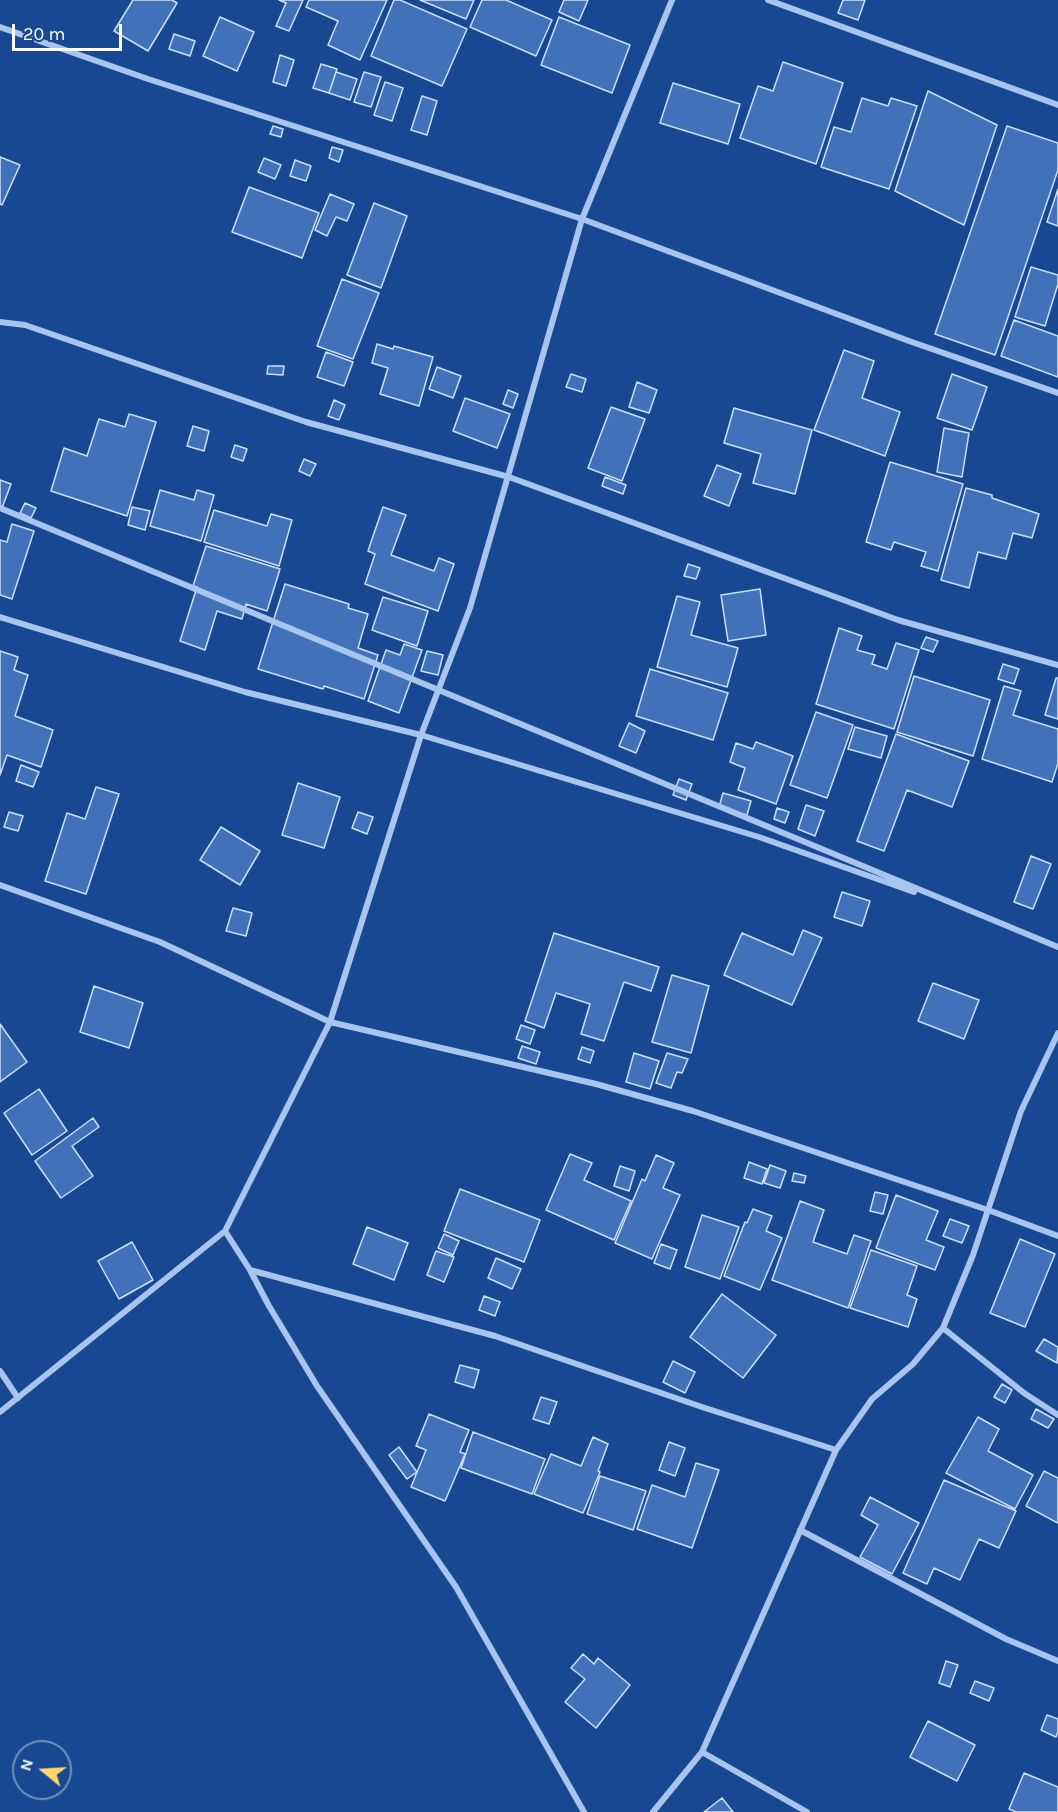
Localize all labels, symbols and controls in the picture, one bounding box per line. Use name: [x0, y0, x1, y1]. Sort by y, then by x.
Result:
scale bar: [15, 12, 124, 50]
text: 20 m: [23, 23, 65, 45]
north arrow: [12, 1740, 72, 1800]
text: N: [15, 1757, 37, 1773]

